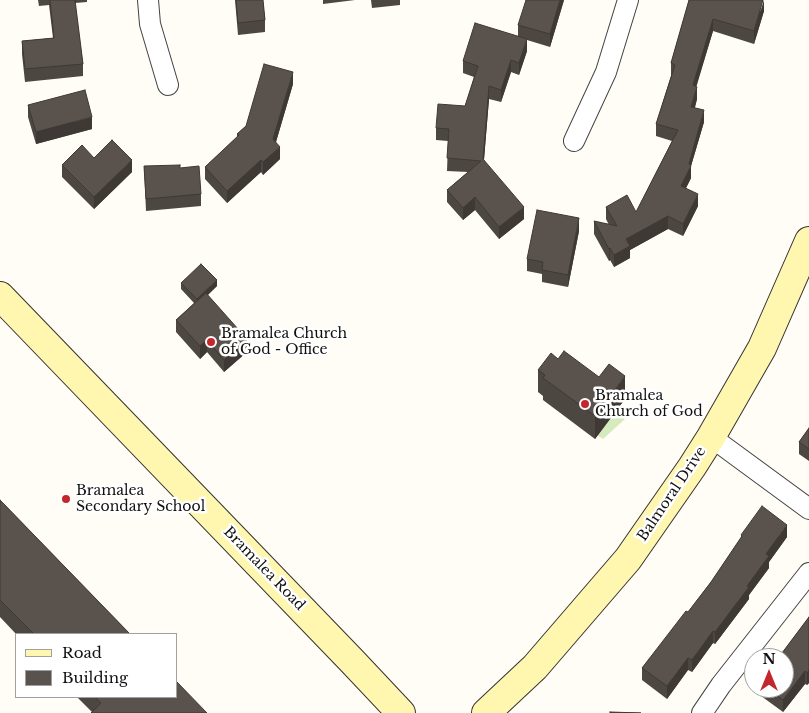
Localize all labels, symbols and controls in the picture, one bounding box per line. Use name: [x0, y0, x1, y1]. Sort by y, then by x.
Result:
place label: Bramalea Church of God - Office: [221, 326, 347, 358]
marker: Bramalea Church of God - Office: [205, 336, 217, 348]
place label: Bramalea Church of God: [595, 388, 703, 421]
marker: Bramalea Church of God: [579, 398, 591, 410]
street label: Balmoral Drive: [634, 444, 710, 544]
place label: Bramalea Secondary School: [76, 483, 205, 516]
marker: Bramalea Secondary School: [60, 493, 72, 505]
street label: Bramalea Road: [220, 524, 308, 614]
legend: [15, 633, 178, 698]
text: Road: [62, 643, 102, 662]
north arrow: [744, 648, 794, 698]
text: N: [762, 650, 776, 668]
text: Building: [62, 668, 128, 687]

